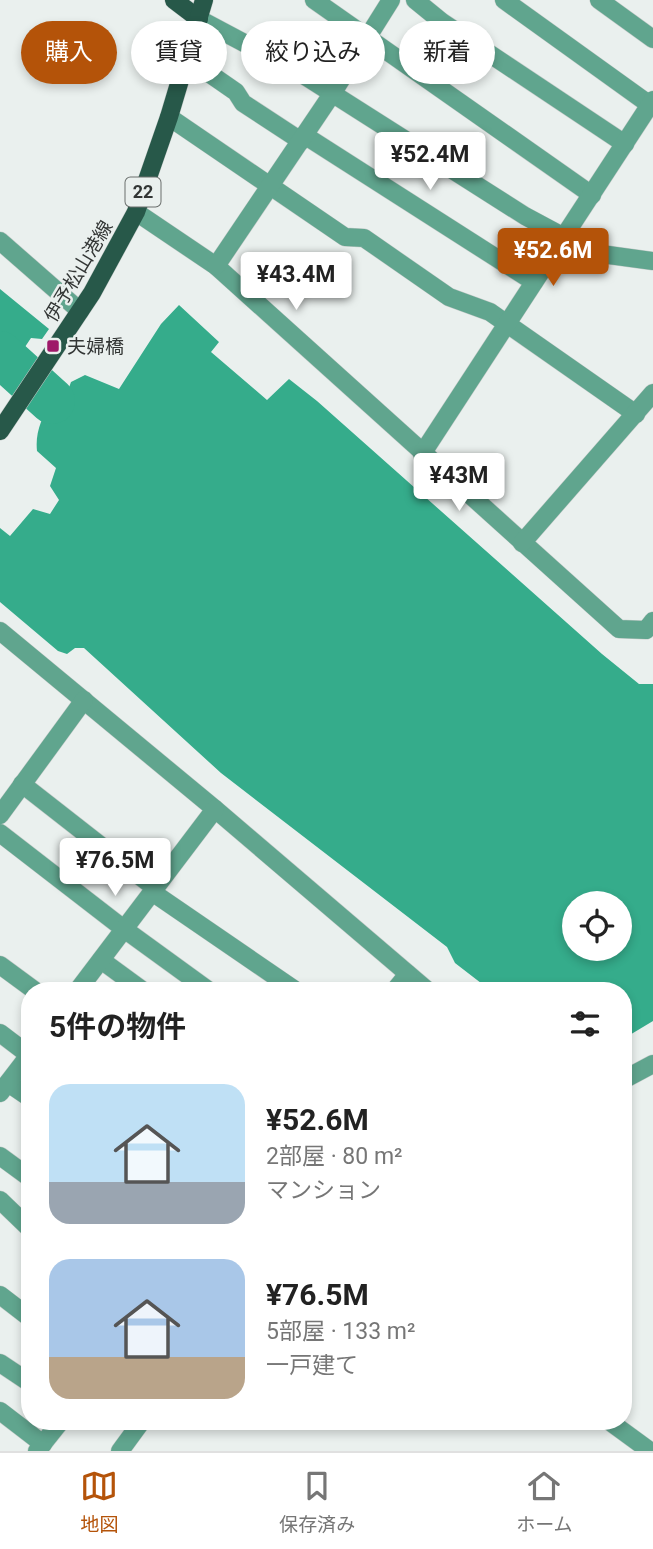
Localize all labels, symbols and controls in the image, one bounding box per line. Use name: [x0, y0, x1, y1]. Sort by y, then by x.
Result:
chip: 購入: [21, 21, 117, 84]
chip: 賃貸: [131, 21, 227, 84]
chip: 絞り込み: [241, 21, 385, 84]
chip: 新着: [399, 21, 495, 84]
pin: ¥52.4M: [373, 132, 487, 192]
text: ¥52.4M: [391, 141, 469, 168]
road number: 22: [125, 177, 160, 206]
street label: 伊予松山港線: [39, 216, 118, 326]
pin: ¥52.6M: [496, 229, 610, 288]
text: ¥52.6M: [514, 237, 592, 264]
pin: ¥43.4M: [239, 252, 353, 312]
text: ¥43.4M: [257, 261, 335, 288]
place label: 夫婦橋: [67, 335, 124, 358]
marker: 夫婦橋: [45, 338, 61, 354]
pin: ¥43M: [418, 454, 500, 513]
text: ¥43M: [430, 462, 488, 489]
pin: ¥76.5M: [58, 838, 172, 898]
text: ¥76.5M: [76, 847, 154, 874]
map controls: [562, 891, 632, 961]
button: locate: [562, 891, 632, 961]
icon: filters: [566, 1005, 604, 1043]
text: 5件の物件: [49, 1009, 186, 1044]
text: ¥52.6M: [266, 1102, 369, 1137]
icon: home: [105, 1112, 189, 1196]
text: 2部屋 · 80 m²: [266, 1143, 403, 1170]
text: マンション: [266, 1177, 381, 1204]
text: ¥76.5M: [266, 1277, 369, 1312]
icon: home: [105, 1287, 189, 1371]
text: 5部屋 · 133 m²: [266, 1318, 415, 1345]
text: 一戸建て: [266, 1352, 358, 1379]
tab: 地図: [80, 1467, 118, 1536]
tab: 保存済み: [279, 1467, 355, 1536]
tab: ホーム: [516, 1467, 573, 1536]

